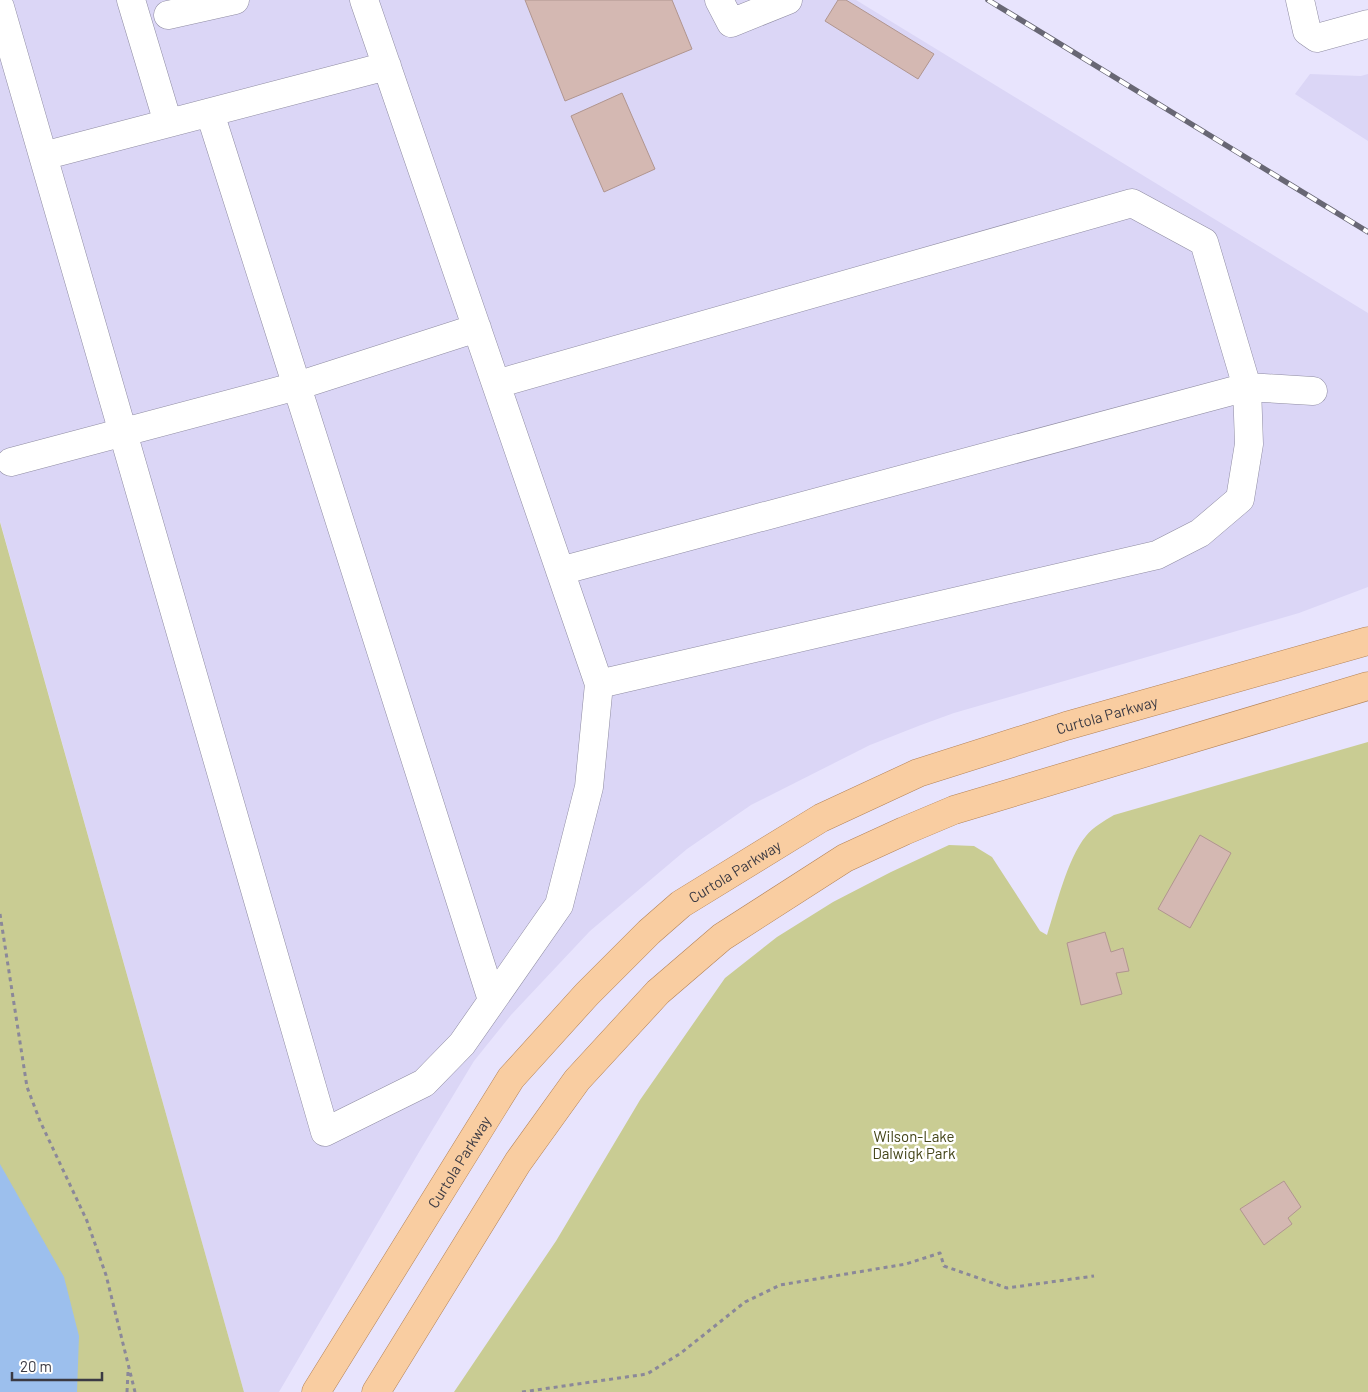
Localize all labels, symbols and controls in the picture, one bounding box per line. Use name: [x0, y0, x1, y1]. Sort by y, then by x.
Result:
street label: Curtola Parkway: [1054, 692, 1160, 738]
street label: Curtola Parkway: [685, 836, 784, 906]
street label: Curtola Parkway: [424, 1112, 494, 1211]
park label: Wilson-Lake Dalwigk Park: [873, 1127, 956, 1162]
scale bar: [12, 1350, 102, 1382]
text: 20 m: [20, 1357, 52, 1375]

